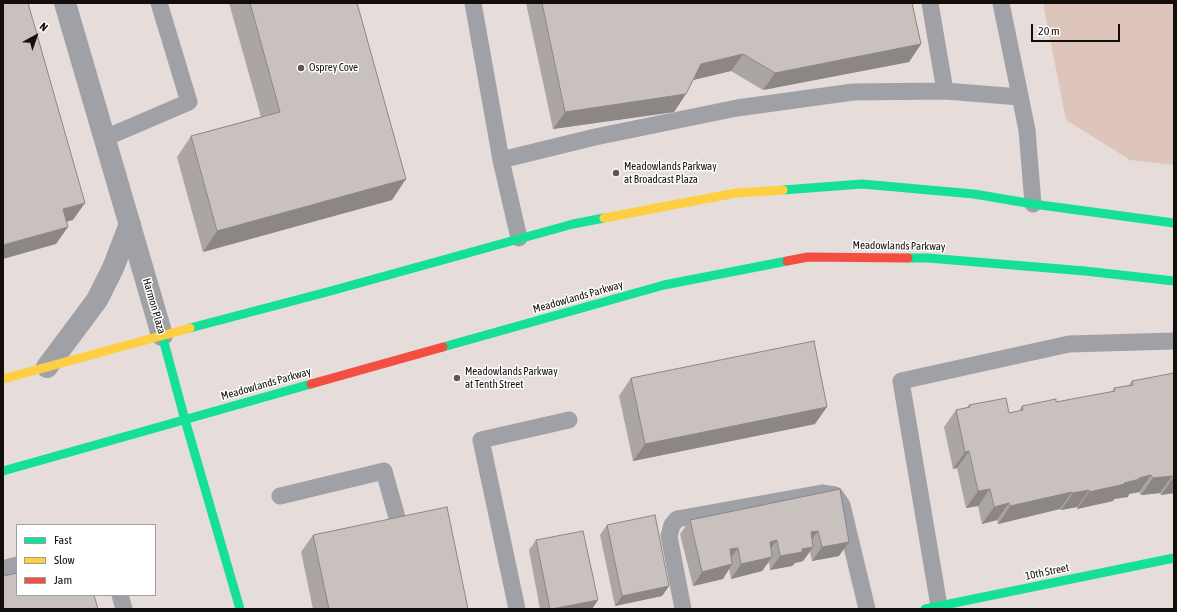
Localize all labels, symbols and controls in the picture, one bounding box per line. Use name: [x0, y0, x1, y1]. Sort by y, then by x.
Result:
north arrow: [16, 16, 56, 56]
scale bar: [1033, 16, 1122, 42]
text: N: [37, 20, 50, 33]
text: 20 m: [1038, 24, 1060, 38]
place label: Osprey Cove: [309, 61, 358, 75]
marker: Osprey Cove: [296, 63, 306, 73]
place label: Meadowlands Parkway at Broadcast Plaza: [624, 160, 717, 186]
marker: Meadowlands Parkway at Broadcast Plaza: [611, 168, 621, 178]
street label: Meadowlands Parkway: [853, 239, 945, 253]
street label: Harmon Plaza: [140, 277, 168, 335]
street label: Meadowlands Parkway: [532, 278, 624, 316]
street label: Meadowlands Parkway: [220, 365, 312, 403]
place label: Meadowlands Parkway at Tenth Street: [465, 365, 558, 391]
marker: Meadowlands Parkway at Tenth Street: [452, 373, 462, 383]
legend: [16, 524, 156, 596]
text: Fast: [54, 533, 72, 547]
text: Slow: [54, 553, 75, 567]
street label: 10th Street: [1024, 561, 1070, 583]
text: Jam: [54, 573, 72, 587]

